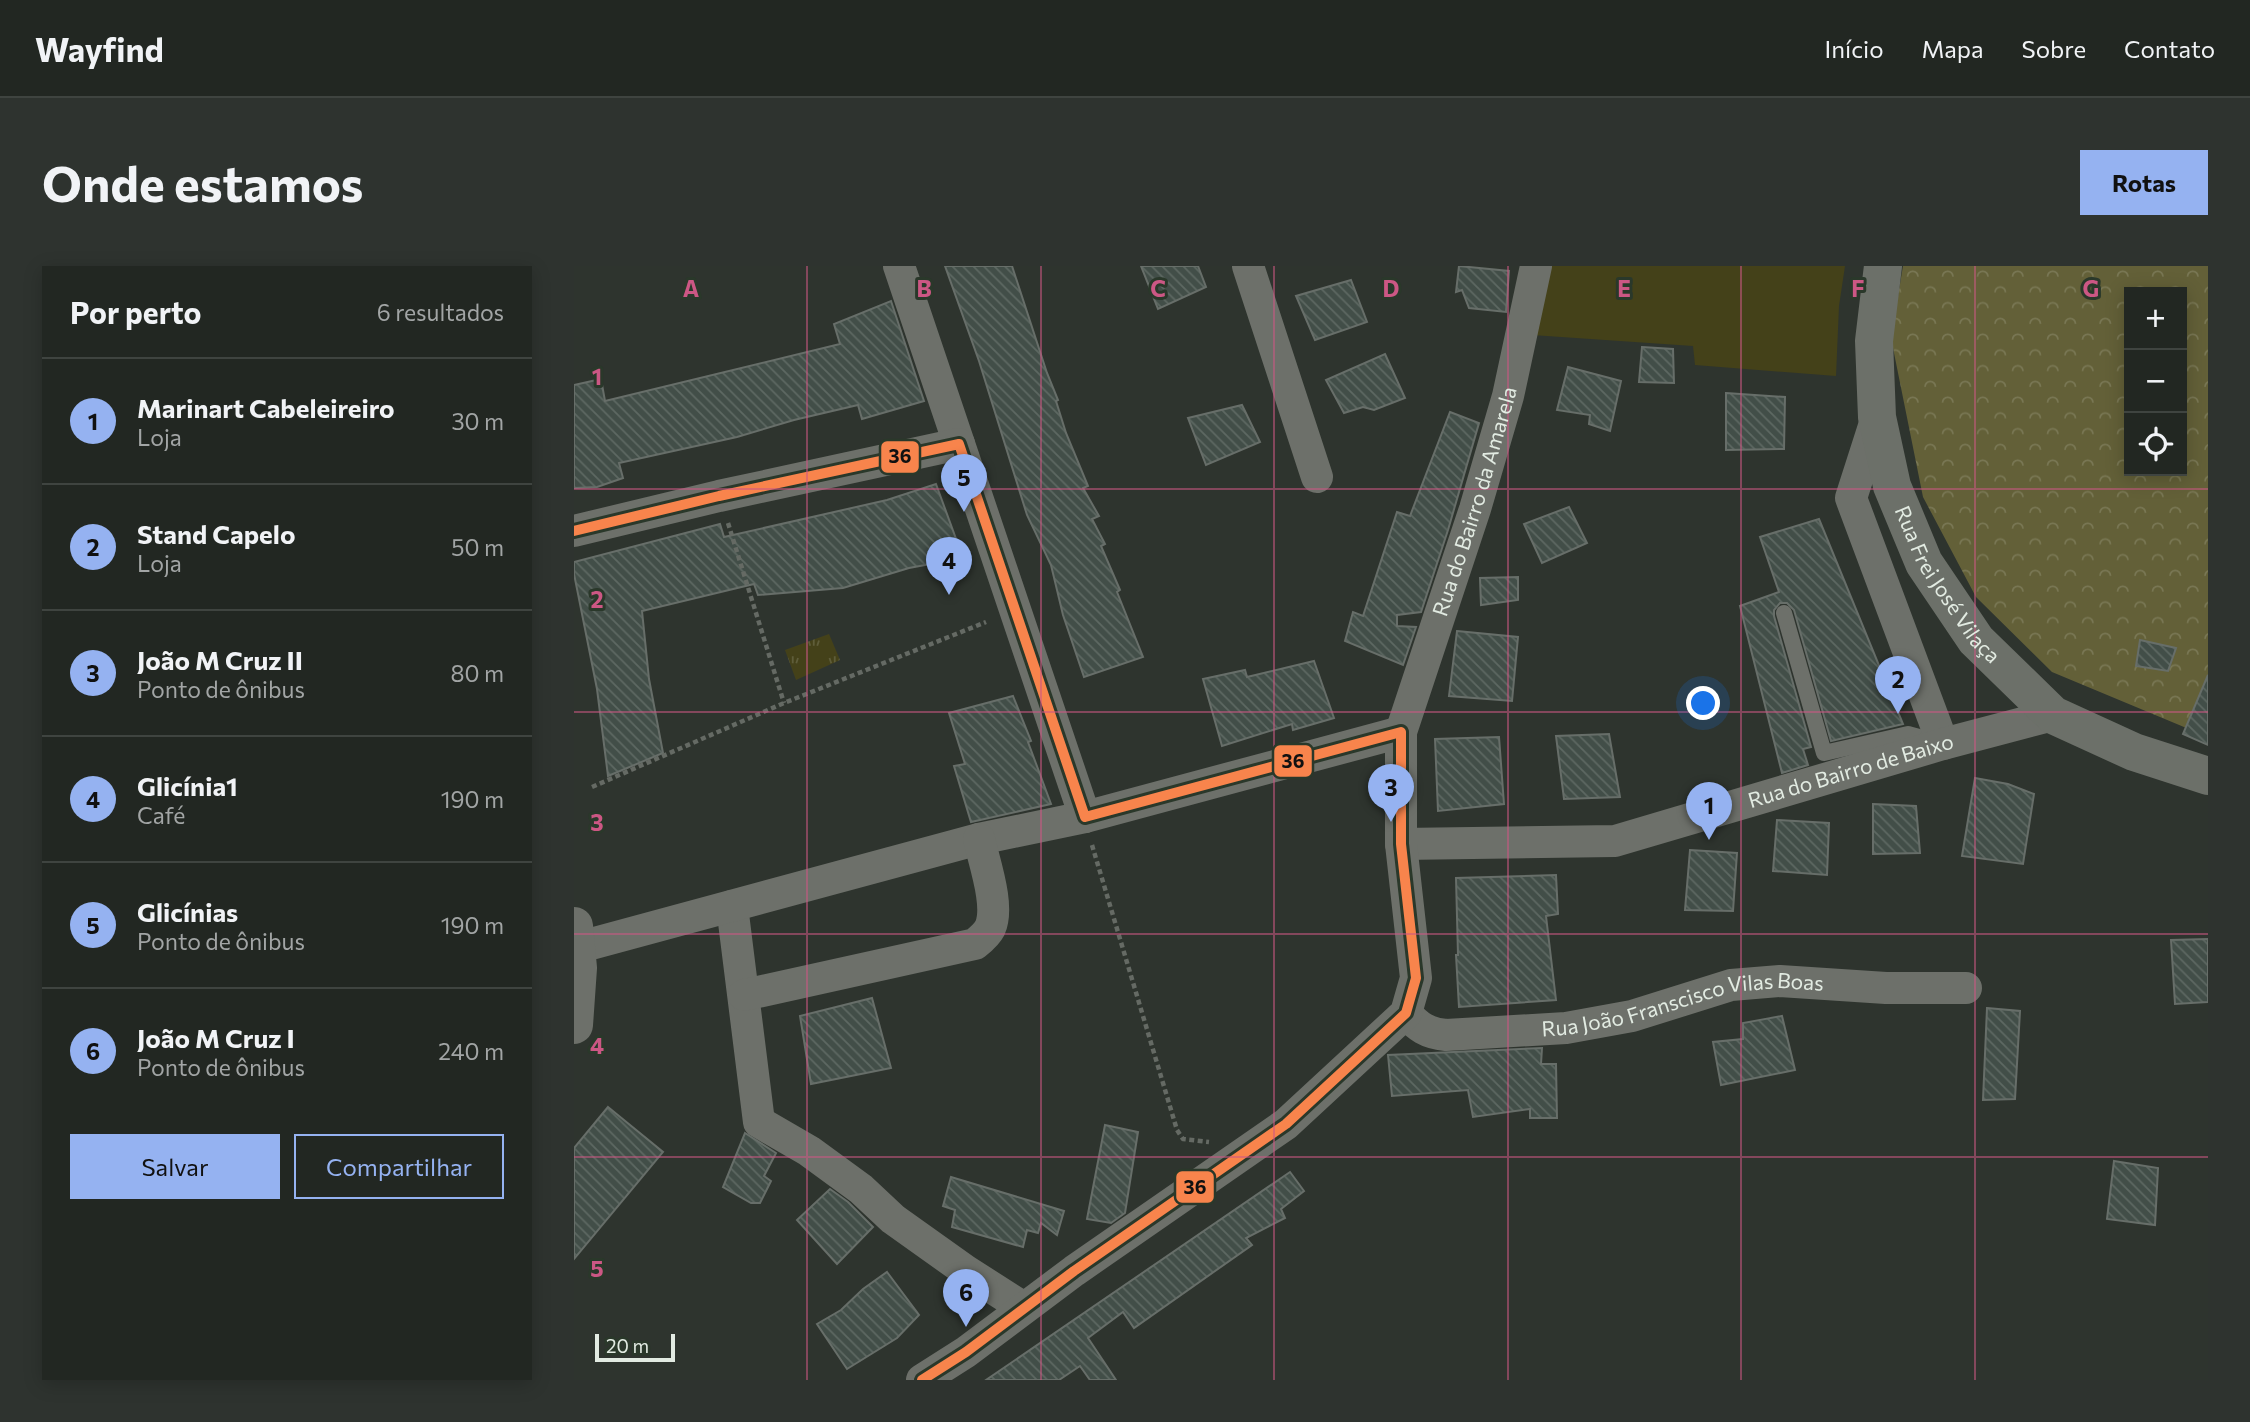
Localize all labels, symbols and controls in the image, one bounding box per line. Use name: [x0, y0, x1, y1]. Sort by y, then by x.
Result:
text: Wayfind: [35, 28, 164, 69]
text: Início: [1825, 34, 1884, 63]
text: Mapa: [1922, 34, 1984, 63]
text: Sobre: [2022, 34, 2086, 63]
text: Contato: [2124, 34, 2215, 63]
button: Rotas: [2080, 150, 2208, 215]
text: Onde estamos: [42, 152, 363, 212]
text: A: [683, 274, 700, 302]
text: B: [916, 274, 932, 302]
text: C: [1150, 274, 1166, 302]
text: D: [1383, 274, 1400, 302]
text: E: [1617, 274, 1631, 302]
text: F: [1851, 274, 1865, 302]
text: G: [2083, 274, 2099, 302]
map controls: [2124, 287, 2187, 476]
button: +: [2124, 287, 2187, 350]
text: Por perto: [70, 293, 202, 330]
text: 6 resultados: [377, 298, 504, 326]
button: −: [2124, 350, 2187, 413]
text: 1: [592, 362, 602, 390]
street label: Rua do Bairro da Amarela: [1426, 384, 1521, 619]
text: Marinart Cabeleireiro: [137, 392, 395, 423]
text: 1: [88, 407, 98, 435]
text: 30 m: [451, 407, 504, 435]
button: locate: [2124, 413, 2187, 476]
text: Loja: [137, 423, 182, 451]
line badge: 36: [880, 440, 920, 474]
text: 36: [889, 444, 911, 467]
pin: 5: [941, 454, 987, 512]
street label: Rua Frei José Vilaça: [1891, 502, 2006, 668]
text: Stand Capelo: [137, 518, 295, 549]
text: 2: [86, 533, 100, 561]
text: 50 m: [451, 533, 504, 561]
pin: 4: [926, 537, 972, 595]
text: Loja: [137, 549, 182, 577]
text: 2: [590, 585, 604, 613]
text: João M Cruz II: [137, 644, 303, 675]
pin: 2: [1875, 656, 1921, 714]
text: 3: [86, 659, 100, 687]
text: 80 m: [451, 659, 504, 687]
text: Ponto de ônibus: [137, 675, 305, 703]
your location: [1686, 686, 1720, 720]
street label: Rua do Bairro de Baixo: [1745, 728, 1956, 812]
line badge: 36: [1273, 744, 1313, 778]
text: 36: [1282, 749, 1304, 772]
pin: 3: [1368, 764, 1414, 822]
text: Glicínia1: [137, 770, 238, 801]
pin: 1: [1686, 782, 1732, 840]
text: 4: [86, 785, 100, 813]
text: 190 m: [441, 785, 504, 813]
text: Café: [137, 801, 185, 829]
text: 3: [590, 808, 604, 836]
text: Glicínias: [137, 896, 238, 927]
text: 5: [86, 911, 100, 939]
text: 190 m: [441, 911, 504, 939]
text: Ponto de ônibus: [137, 927, 305, 955]
street label: Rua João Franscisco Vilas Boas: [1541, 967, 1825, 1040]
text: João M Cruz I: [137, 1022, 295, 1053]
text: 4: [590, 1031, 604, 1059]
text: 6: [86, 1037, 100, 1065]
text: 240 m: [438, 1037, 504, 1065]
text: Ponto de ônibus: [137, 1053, 305, 1081]
button: Salvar: [70, 1134, 280, 1199]
button: Compartilhar: [294, 1134, 504, 1199]
line badge: 36: [1175, 1170, 1215, 1204]
text: 36: [1184, 1175, 1206, 1198]
text: 5: [590, 1254, 604, 1282]
pin: 6: [943, 1269, 989, 1327]
scale bar: [595, 1331, 676, 1363]
text: 20 m: [606, 1334, 649, 1357]

